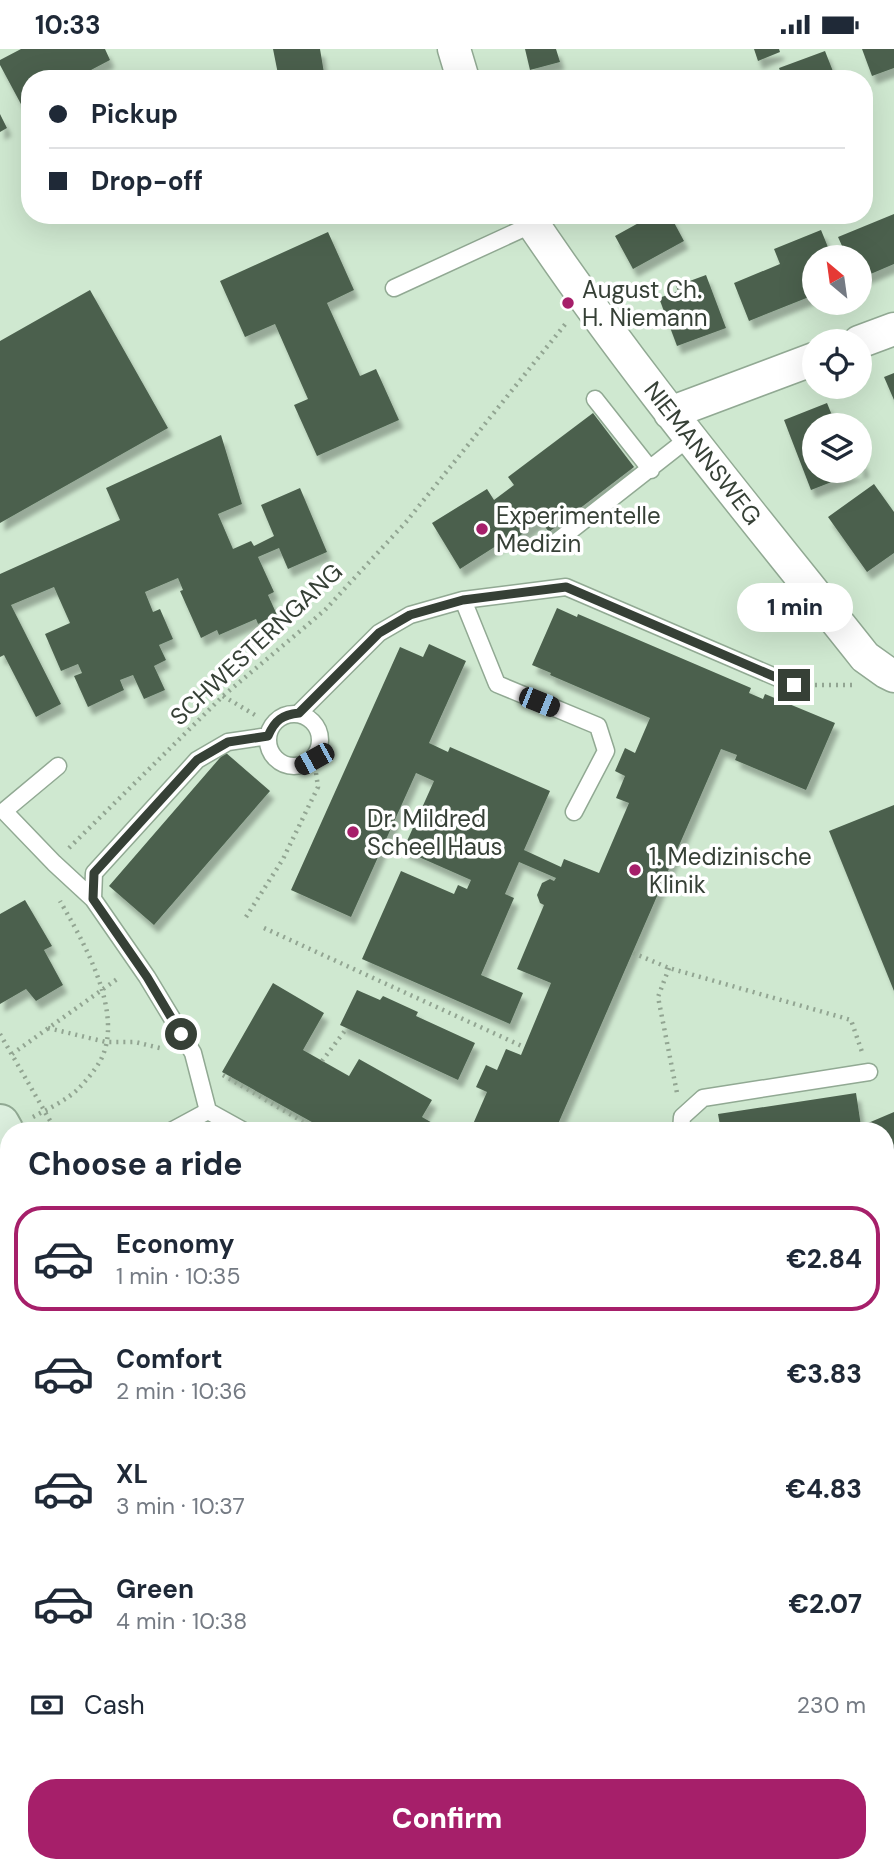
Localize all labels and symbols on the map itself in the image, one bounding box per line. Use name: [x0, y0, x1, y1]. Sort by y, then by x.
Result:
north arrow: [802, 245, 872, 315]
place label: August Ch. H. Niemann: [582, 274, 707, 333]
marker: August Ch. H. Niemann: [560, 295, 576, 311]
street label: NIEMANNSWEG: [637, 375, 769, 531]
place label: Experimentelle Medizin: [496, 500, 661, 559]
marker: Experimentelle Medizin: [474, 521, 490, 537]
street label: SCHWESTERNGANG: [163, 556, 349, 732]
callout: 1 min: [736, 583, 852, 633]
route end: [778, 669, 810, 701]
car: [516, 684, 563, 720]
car: [291, 740, 338, 778]
place label: Dr. Mildred Scheel Haus: [367, 803, 503, 862]
marker: Dr. Mildred Scheel Haus: [345, 824, 361, 840]
place label: 1. Medizinische Klinik: [649, 841, 812, 900]
marker: 1. Medizinische Klinik: [627, 862, 643, 878]
route start: [165, 1018, 197, 1050]

